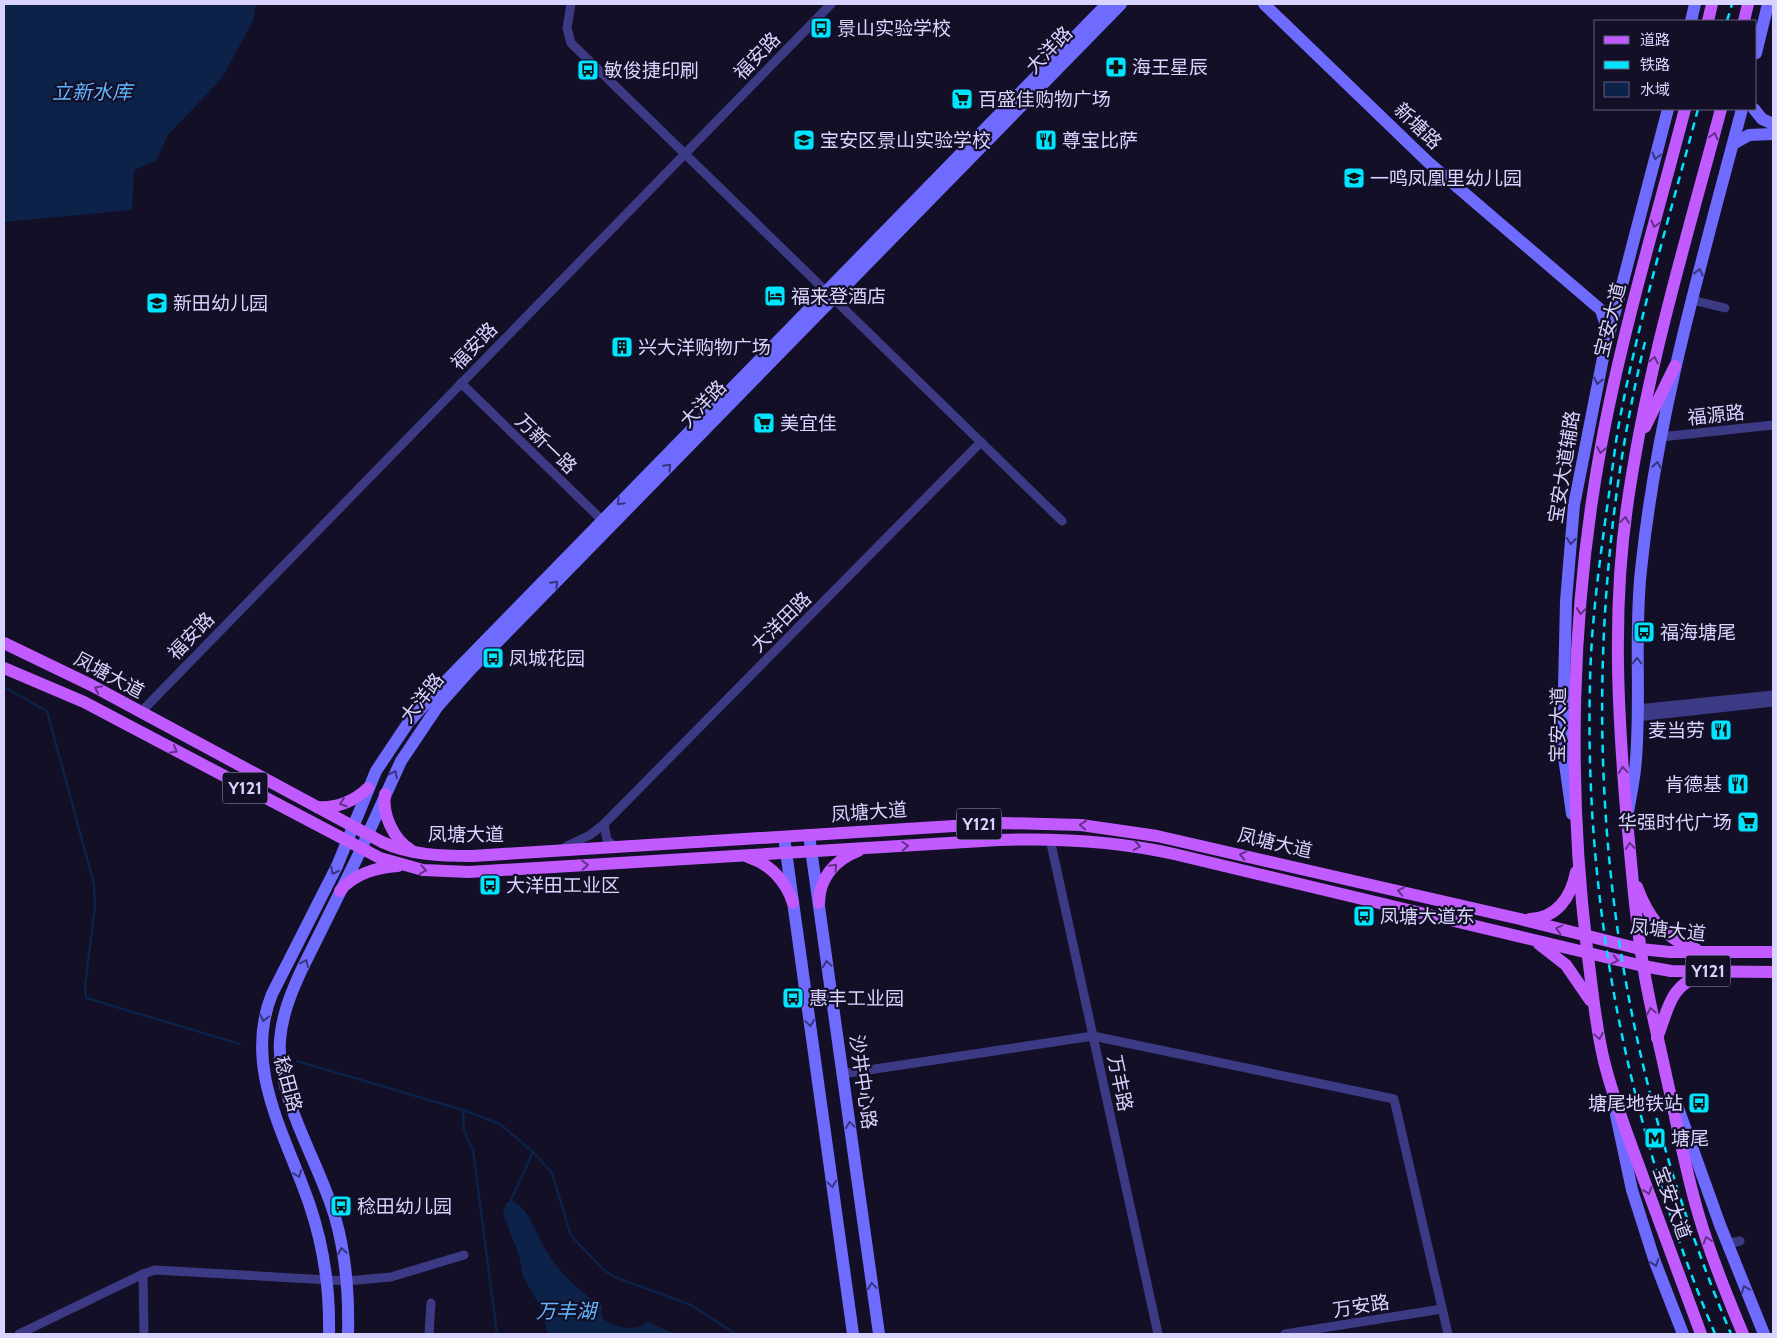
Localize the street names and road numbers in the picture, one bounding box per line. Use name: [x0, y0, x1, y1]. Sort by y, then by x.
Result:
street label: 大洋路: [1021, 22, 1077, 78]
street label: 福安路: [729, 28, 785, 84]
street label: 新塘路: [1390, 98, 1446, 154]
street label: 宝安大道: [1590, 280, 1630, 360]
street label: 福安路: [446, 318, 502, 374]
street label: 大洋路: [675, 376, 731, 432]
street label: 福源路: [1686, 401, 1746, 429]
street label: 万新一路: [511, 409, 581, 479]
street label: 宝安大道辅路: [1544, 409, 1584, 525]
street label: 大洋田路: [746, 587, 816, 657]
street label: 福安路: [163, 608, 219, 664]
street label: 凤塘大道: [70, 647, 148, 703]
street label: 大洋路: [395, 668, 449, 728]
street label: 宝安大道: [1546, 687, 1570, 763]
road number: Y121: [222, 772, 268, 804]
street label: 凤塘大道: [830, 798, 908, 826]
road number: Y121: [956, 809, 1002, 840]
street label: 凤塘大道: [428, 823, 504, 846]
street label: 凤塘大道: [1235, 823, 1315, 863]
street label: 凤塘大道: [1629, 915, 1707, 945]
road number: Y121: [1686, 956, 1730, 986]
street label: 沙井中心路: [845, 1033, 881, 1131]
street label: 稔田路: [270, 1053, 306, 1115]
street label: 万丰路: [1103, 1053, 1137, 1113]
street label: 宝安大道: [1648, 1163, 1696, 1243]
street label: 万安路: [1331, 1290, 1391, 1322]

